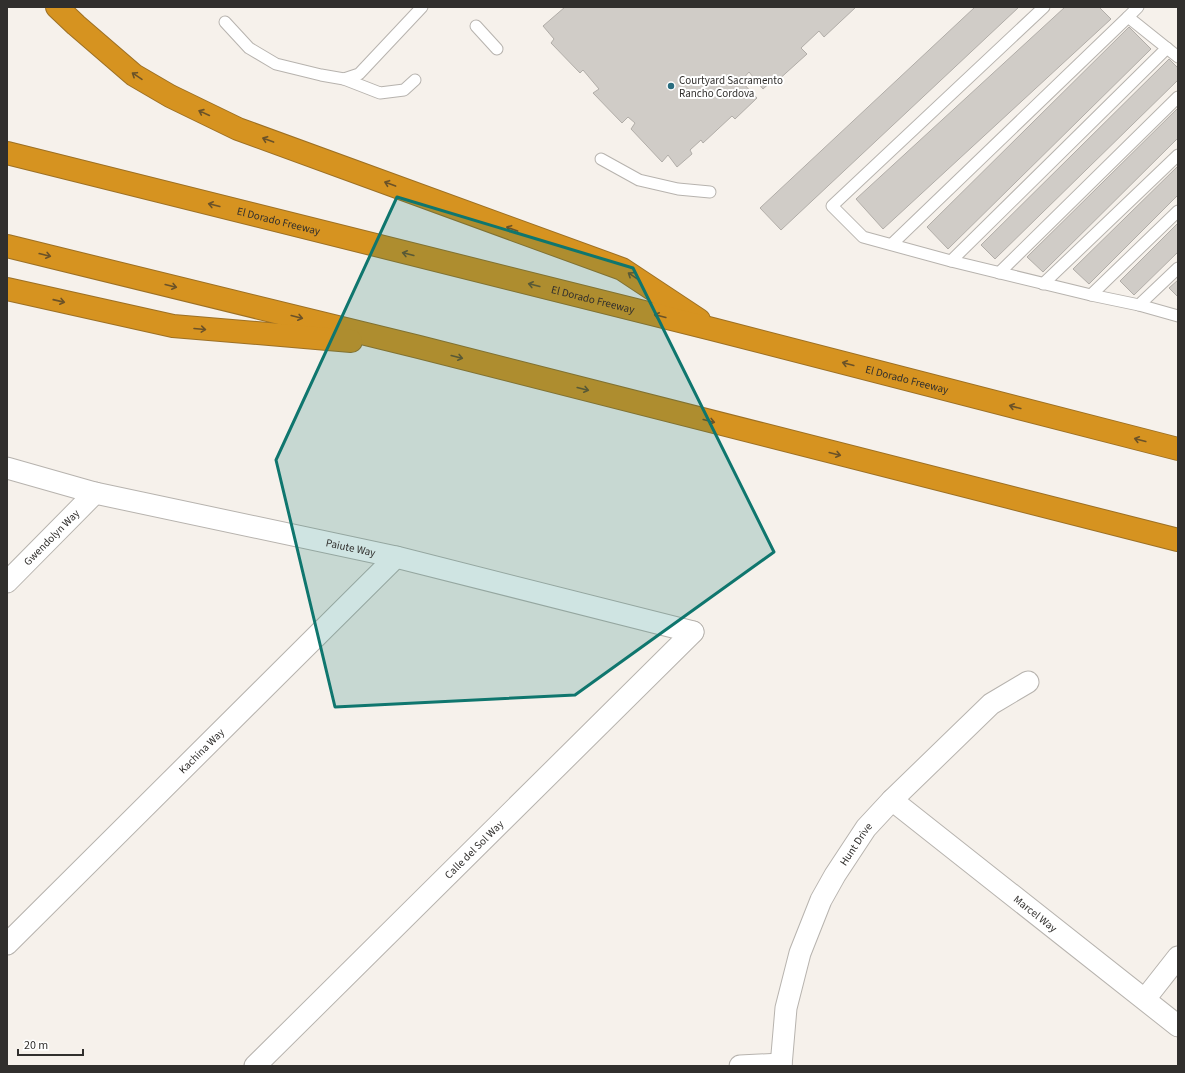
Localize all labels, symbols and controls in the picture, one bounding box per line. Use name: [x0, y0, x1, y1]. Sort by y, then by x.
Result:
one-way arrow: [131, 72, 142, 80]
place label: Courtyard Sacramento Rancho Cordova: [679, 73, 783, 101]
marker: Courtyard Sacramento Rancho Cordova: [666, 81, 676, 91]
one-way arrow: [198, 109, 210, 116]
one-way arrow: [261, 136, 274, 143]
one-way arrow: [384, 180, 396, 188]
one-way arrow: [208, 201, 221, 208]
street label: El Dorado Freeway: [235, 204, 322, 239]
one-way arrow: [506, 224, 518, 232]
one-way arrow: [402, 250, 415, 257]
one-way arrow: [38, 252, 51, 259]
one-way arrow: [628, 272, 639, 280]
one-way arrow: [528, 281, 541, 288]
street label: El Dorado Freeway: [550, 282, 636, 317]
one-way arrow: [164, 283, 177, 290]
one-way arrow: [52, 297, 65, 305]
one-way arrow: [654, 312, 667, 319]
one-way arrow: [291, 314, 304, 321]
one-way arrow: [193, 325, 206, 332]
one-way arrow: [450, 354, 463, 361]
one-way arrow: [842, 360, 855, 367]
street label: El Dorado Freeway: [864, 362, 950, 398]
one-way arrow: [576, 386, 589, 393]
one-way arrow: [1009, 403, 1022, 411]
one-way arrow: [702, 418, 715, 426]
one-way arrow: [1134, 435, 1147, 443]
one-way arrow: [828, 450, 841, 458]
street label: Gwendolyn Way: [20, 506, 83, 569]
street label: Paiute Way: [324, 535, 377, 560]
street label: Kachina Way: [176, 725, 228, 777]
street label: Calle del Sol Way: [441, 817, 507, 882]
street label: Hunt Drive: [836, 819, 876, 869]
street label: Marcel Way: [1010, 892, 1060, 936]
scale bar: [18, 1031, 83, 1057]
text: 20 m: [24, 1037, 48, 1054]

